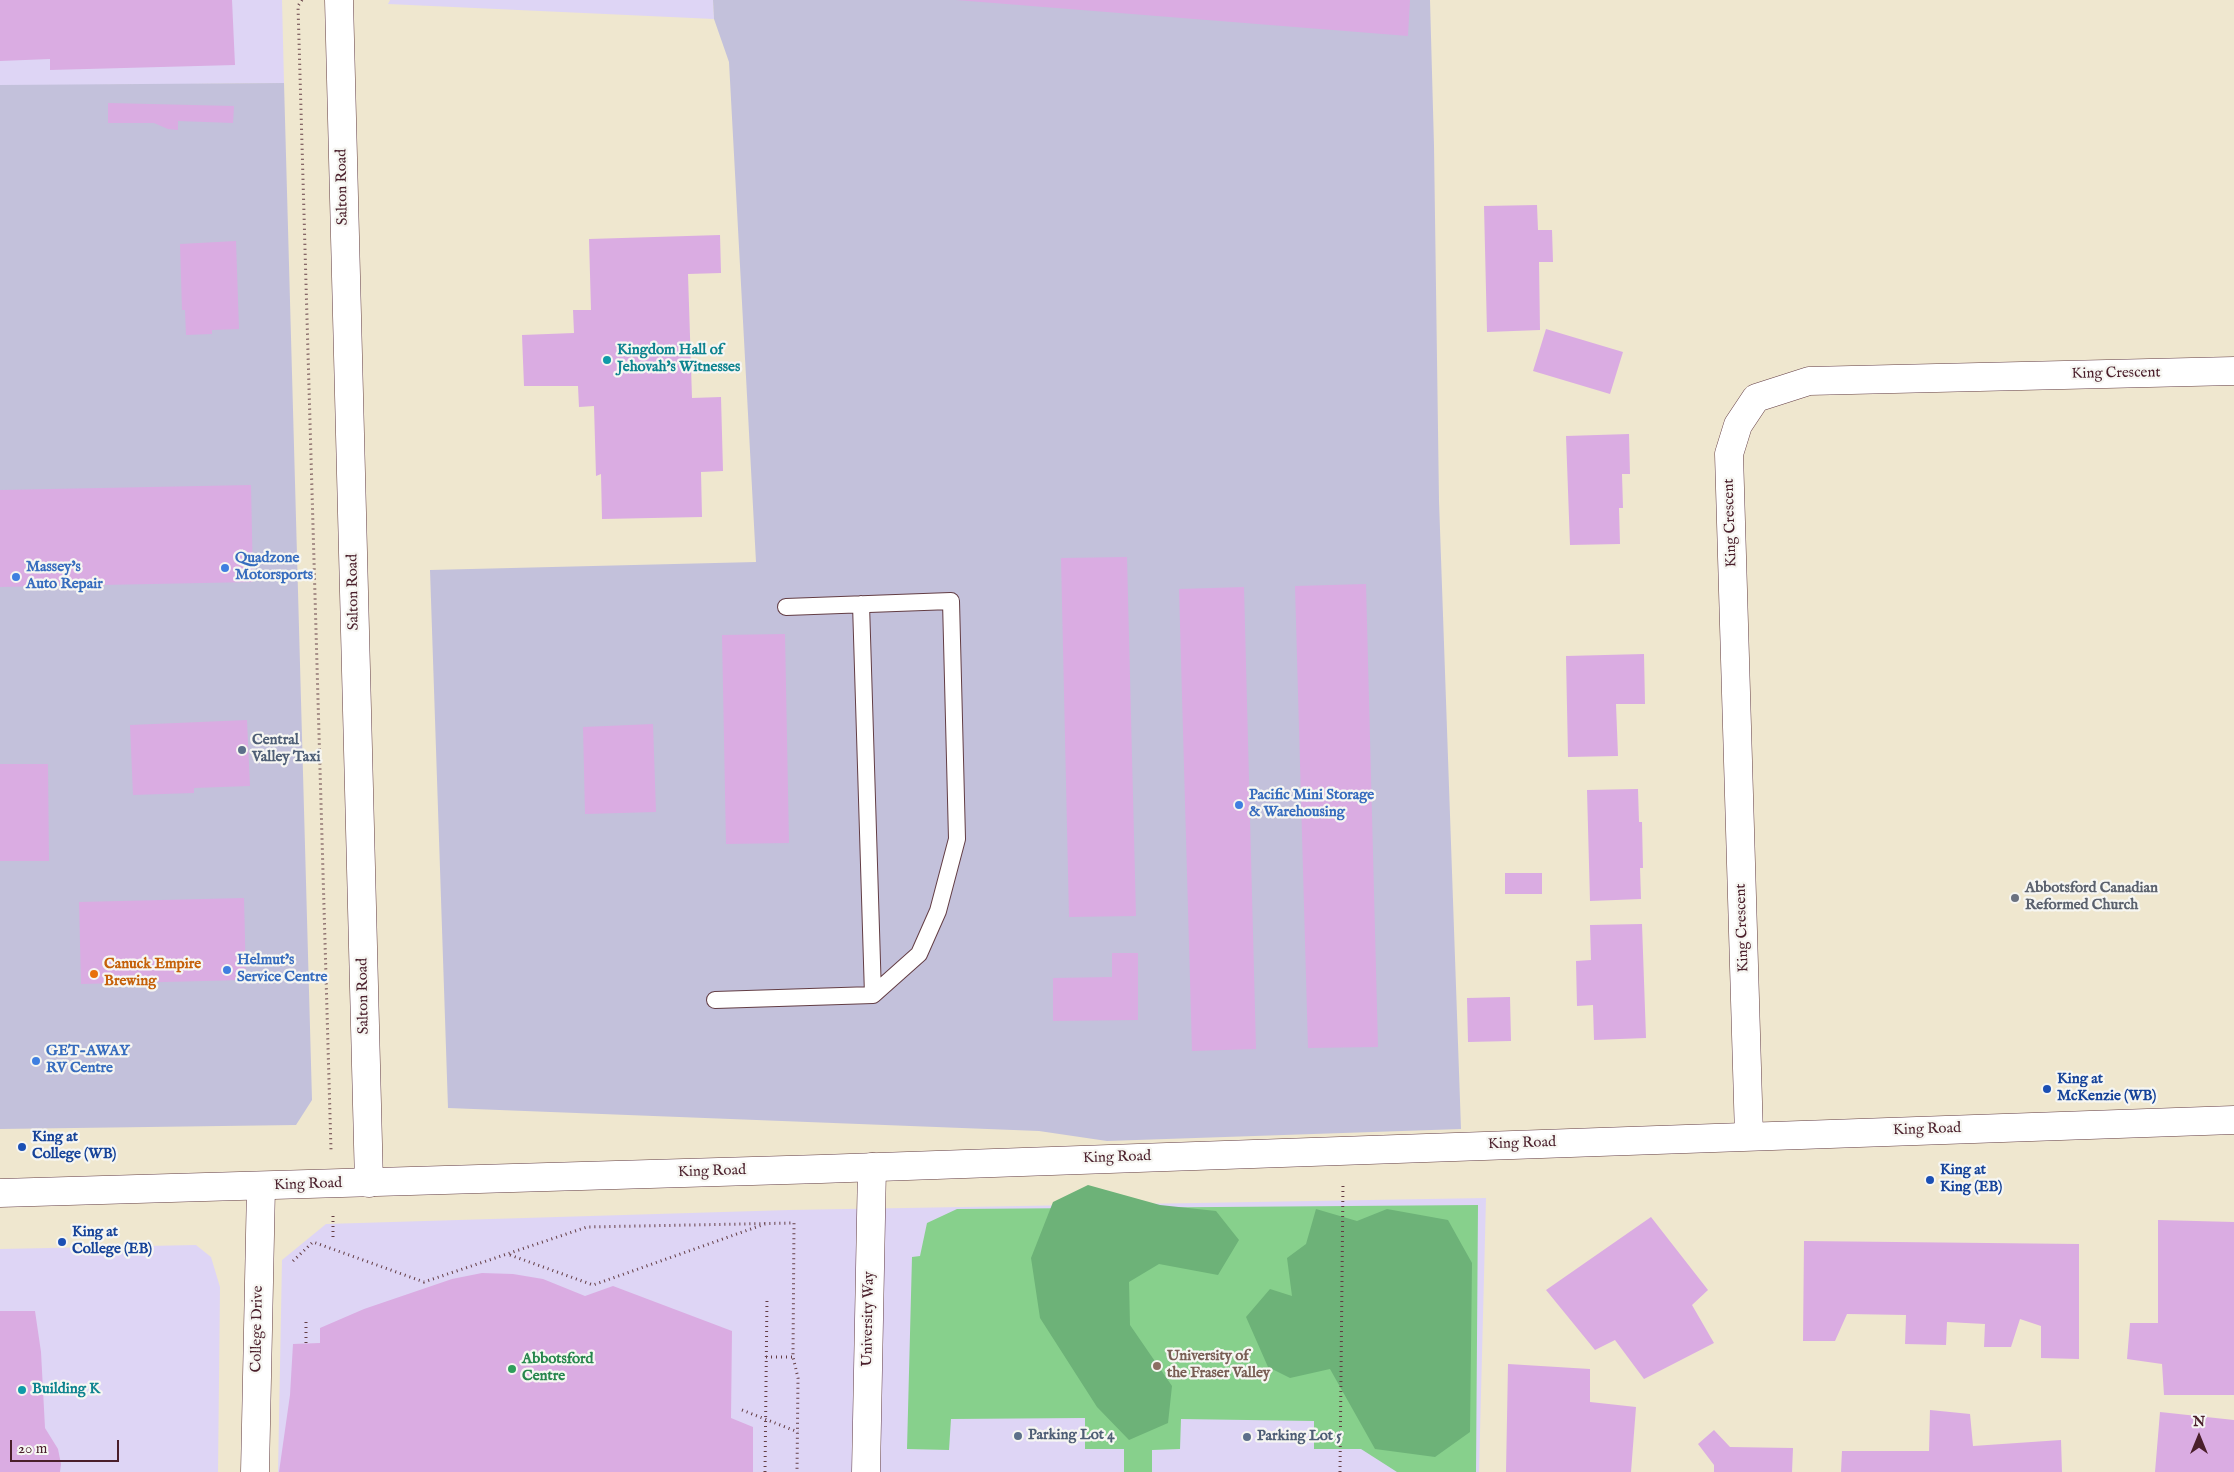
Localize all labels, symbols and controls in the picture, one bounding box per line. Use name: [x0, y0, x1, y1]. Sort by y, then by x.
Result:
street label: Salton Road: [333, 149, 353, 225]
place label: Kingdom Hall of Jehovah's Witnesses: [617, 342, 740, 377]
marker: Kingdom Hall of Jehovah's Witnesses: [601, 354, 613, 366]
street label: King Crescent: [2071, 364, 2161, 384]
street label: King Crescent: [1720, 478, 1742, 568]
place label: Quadzone Motorsports: [235, 550, 313, 585]
street label: Salton Road: [344, 554, 364, 630]
place label: Massey's Auto Repair: [26, 559, 103, 594]
marker: Quadzone Motorsports: [219, 562, 231, 574]
marker: Massey's Auto Repair: [10, 571, 22, 583]
place label: Central Valley Taxi: [252, 732, 321, 767]
marker: Central Valley Taxi: [236, 744, 248, 756]
place label: Pacific Mini Storage & Warehousing: [1249, 787, 1374, 822]
marker: Pacific Mini Storage & Warehousing: [1233, 799, 1245, 811]
place label: Abbotsford Canadian Reformed Church: [2025, 880, 2158, 915]
street label: King Crescent: [1732, 883, 1754, 973]
marker: Abbotsford Canadian Reformed Church: [2009, 892, 2021, 904]
place label: Helmut's Service Centre: [237, 952, 327, 987]
place label: Canuck Empire Brewing: [104, 956, 201, 991]
street label: Salton Road: [354, 958, 374, 1034]
marker: Helmut's Service Centre: [221, 964, 233, 976]
marker: Canuck Empire Brewing: [88, 968, 100, 980]
place label: GET-AWAY RV Centre: [46, 1043, 129, 1078]
marker: GET-AWAY RV Centre: [30, 1055, 42, 1067]
place label: King at McKenzie (WB): [2057, 1071, 2156, 1106]
marker: King at McKenzie (WB): [2041, 1083, 2053, 1095]
street label: King Road: [1893, 1120, 1961, 1140]
place label: King at College (WB): [32, 1129, 116, 1164]
street label: King Road: [1488, 1134, 1556, 1154]
marker: King at College (WB): [16, 1141, 28, 1153]
street label: King Road: [1083, 1148, 1151, 1168]
street label: King Road: [678, 1162, 746, 1182]
place label: King at King (EB): [1940, 1162, 2002, 1197]
marker: King at King (EB): [1924, 1174, 1936, 1186]
street label: King Road: [274, 1175, 342, 1195]
place label: King at College (EB): [72, 1224, 152, 1259]
marker: King at College (EB): [56, 1236, 68, 1248]
street label: University Way: [859, 1271, 879, 1367]
street label: College Drive: [248, 1285, 268, 1373]
place label: University of the Fraser Valley: [1167, 1348, 1270, 1383]
place label: Abbotsford Centre: [522, 1351, 594, 1386]
marker: University of the Fraser Valley: [1151, 1360, 1163, 1372]
marker: Abbotsford Centre: [506, 1363, 518, 1375]
place label: Building K: [32, 1381, 100, 1399]
marker: Building K: [16, 1384, 28, 1396]
north arrow: [2174, 1412, 2224, 1462]
text: N: [2193, 1413, 2205, 1431]
place label: Parking Lot 4: [1028, 1427, 1115, 1445]
place label: Parking Lot 5: [1257, 1428, 1342, 1446]
scale bar: [12, 1430, 121, 1462]
marker: Parking Lot 4: [1012, 1430, 1024, 1442]
marker: Parking Lot 5: [1241, 1431, 1253, 1443]
text: 20 m: [18, 1439, 47, 1458]

